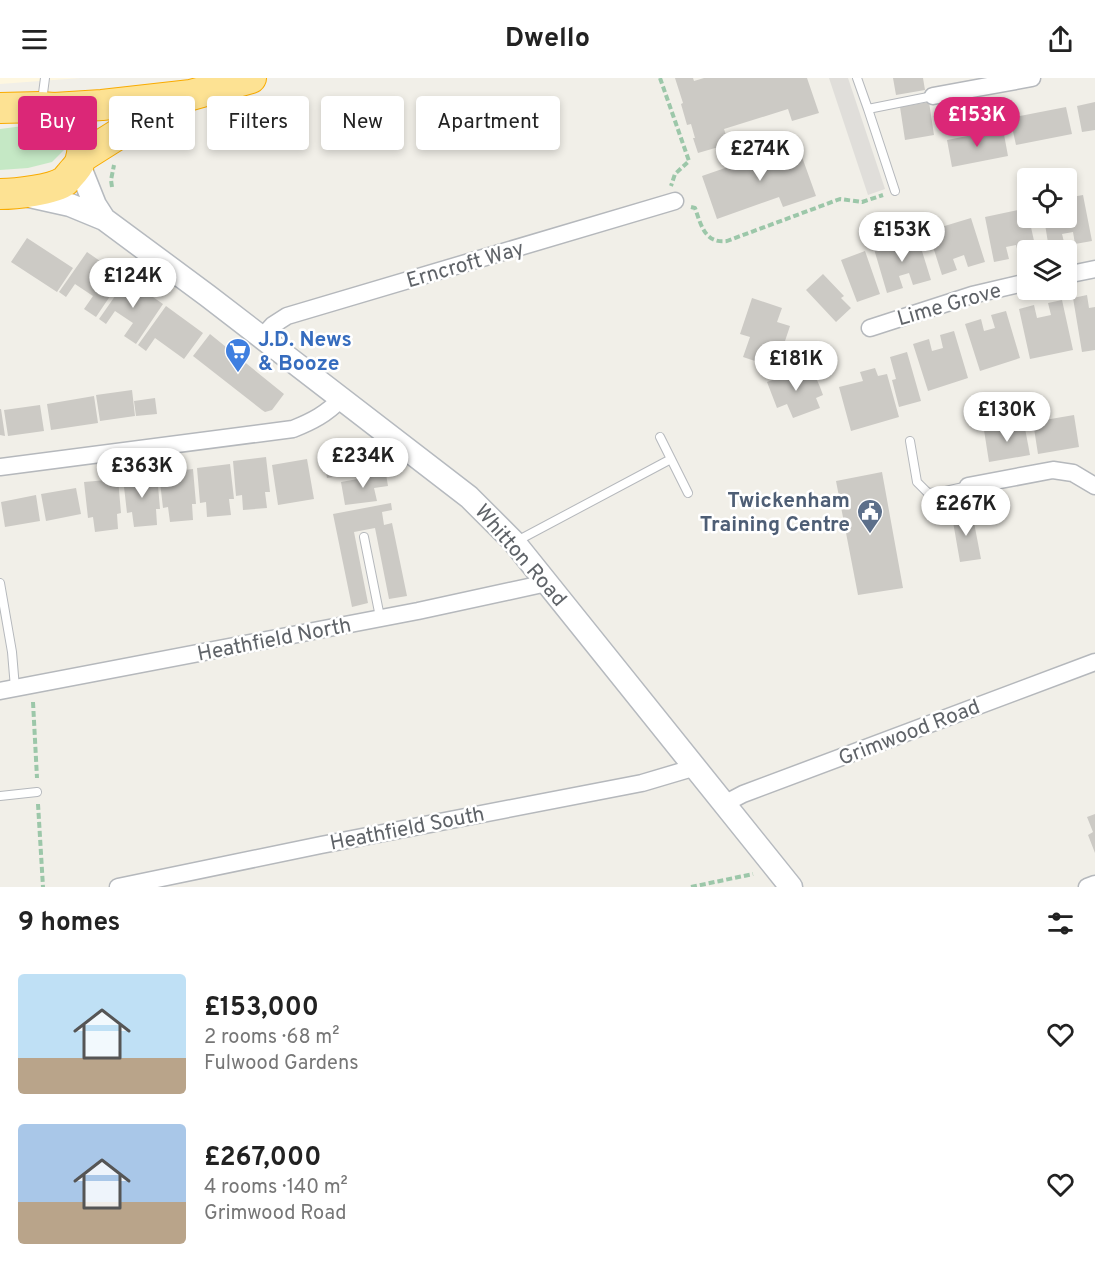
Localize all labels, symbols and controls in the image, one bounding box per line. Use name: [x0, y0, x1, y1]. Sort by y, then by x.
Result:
text: Dwello: [505, 22, 590, 56]
icon: menu: [18, 23, 51, 56]
icon: share: [1044, 23, 1077, 56]
chip: Buy: [18, 96, 97, 150]
chip: Rent: [109, 96, 195, 150]
chip: Filters: [207, 96, 309, 150]
chip: New: [321, 96, 404, 150]
chip: Apartment: [416, 96, 560, 150]
pin: £153K: [935, 97, 1019, 148]
text: £153K: [948, 103, 1006, 129]
pin: £274K: [718, 131, 802, 182]
text: £274K: [730, 137, 790, 163]
map controls: [1017, 168, 1077, 300]
button: locate: [1017, 168, 1077, 228]
pin: £153K: [860, 212, 944, 263]
text: £153K: [873, 218, 931, 244]
street label: Erncroft Way: [403, 236, 527, 295]
button: layers: [1017, 240, 1077, 300]
pin: £124K: [91, 258, 175, 309]
text: £124K: [103, 264, 163, 290]
street label: Lime Grove: [894, 278, 1005, 333]
place label: J.D. News & Booze: [258, 327, 352, 378]
supermarket icon: J.D. News & Booze: [223, 336, 253, 374]
pin: £181K: [754, 341, 838, 392]
text: £181K: [769, 347, 823, 373]
pin: £130K: [965, 392, 1049, 443]
text: £130K: [977, 398, 1037, 424]
pin: £234K: [321, 438, 405, 489]
text: £234K: [331, 444, 395, 470]
pin: £363K: [100, 448, 184, 499]
text: £363K: [111, 454, 173, 480]
pin: £267K: [924, 486, 1008, 537]
place label: Twickenham Training Centre: [700, 488, 850, 539]
text: £267K: [935, 492, 997, 518]
public building icon: Twickenham Training Centre: [855, 497, 885, 535]
street label: Whitton Road: [468, 499, 572, 613]
street label: Heathfield North: [195, 612, 354, 669]
street label: Grimwood Road: [835, 694, 984, 773]
street label: Heathfield South: [328, 801, 487, 858]
text: 9 homes: [18, 907, 120, 940]
icon: filters: [1044, 907, 1077, 940]
text: £153,000: [204, 992, 319, 1025]
icon: home: [66, 998, 138, 1070]
icon: heart: [1044, 1018, 1077, 1051]
text: 2 rooms · 68 m²: [204, 1025, 340, 1051]
text: Fulwood Gardens: [204, 1051, 359, 1077]
text: £267,000: [204, 1142, 321, 1175]
icon: home: [66, 1148, 138, 1220]
icon: heart: [1044, 1168, 1077, 1201]
text: 4 rooms · 140 m²: [204, 1175, 348, 1201]
text: Grimwood Road: [204, 1201, 347, 1227]

